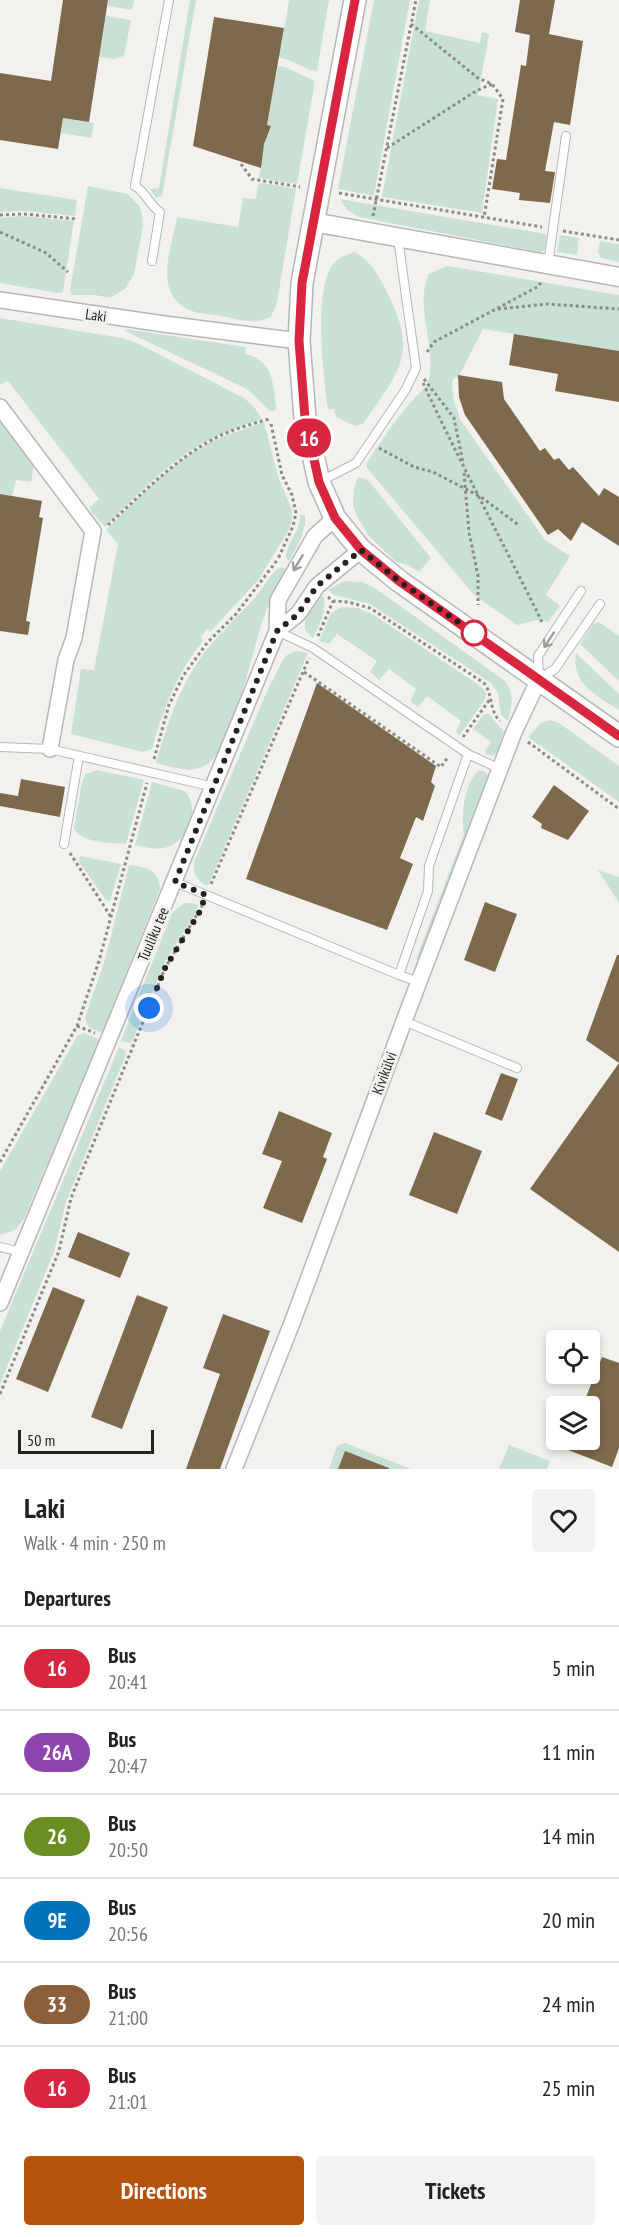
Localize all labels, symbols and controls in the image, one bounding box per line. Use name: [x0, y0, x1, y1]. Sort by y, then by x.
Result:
street label: Laki: [84, 304, 108, 326]
line badge: 16: [282, 418, 336, 458]
text: 16: [299, 425, 319, 452]
one-way arrow: [292, 554, 304, 571]
unlabelled marker: [461, 620, 487, 646]
one-way arrow: [542, 631, 554, 648]
street label: Tuuliku tee: [133, 904, 173, 964]
your location: [134, 993, 164, 1023]
street label: Kivikülvi: [367, 1049, 401, 1097]
map controls: [546, 1330, 600, 1450]
button: locate: [546, 1330, 600, 1384]
button: layers: [546, 1396, 600, 1450]
scale bar: [18, 1427, 154, 1454]
text: 50 m: [27, 1430, 55, 1450]
text: Laki: [24, 1489, 65, 1526]
button: heart: [532, 1489, 595, 1552]
text: Walk · 4 min · 250 m: [24, 1530, 166, 1556]
text: Departures: [24, 1584, 111, 1612]
text: Bus: [108, 1641, 136, 1669]
text: 5 min: [552, 1654, 595, 1682]
text: 16: [47, 1655, 67, 1682]
text: 20:41: [108, 1669, 148, 1695]
text: Bus: [108, 1725, 136, 1753]
text: 11 min: [542, 1738, 595, 1766]
text: 26A: [42, 1739, 72, 1766]
text: 20:47: [108, 1753, 148, 1779]
text: Bus: [108, 1809, 136, 1837]
text: 14 min: [542, 1822, 595, 1850]
text: 26: [47, 1823, 67, 1850]
text: 20:50: [108, 1837, 148, 1863]
text: Bus: [108, 1893, 136, 1921]
text: 20 min: [542, 1906, 595, 1934]
text: 9E: [47, 1907, 67, 1934]
text: 20:56: [108, 1921, 148, 1947]
text: Bus: [108, 1977, 136, 2005]
text: 24 min: [542, 1990, 595, 2018]
text: 33: [47, 1991, 67, 2018]
text: 21:00: [108, 2005, 148, 2031]
text: Bus: [108, 2061, 136, 2089]
text: 25 min: [542, 2074, 595, 2102]
text: 16: [47, 2075, 67, 2102]
text: 21:01: [108, 2089, 148, 2115]
button: Directions: [24, 2156, 304, 2225]
button: Tickets: [316, 2156, 595, 2225]

